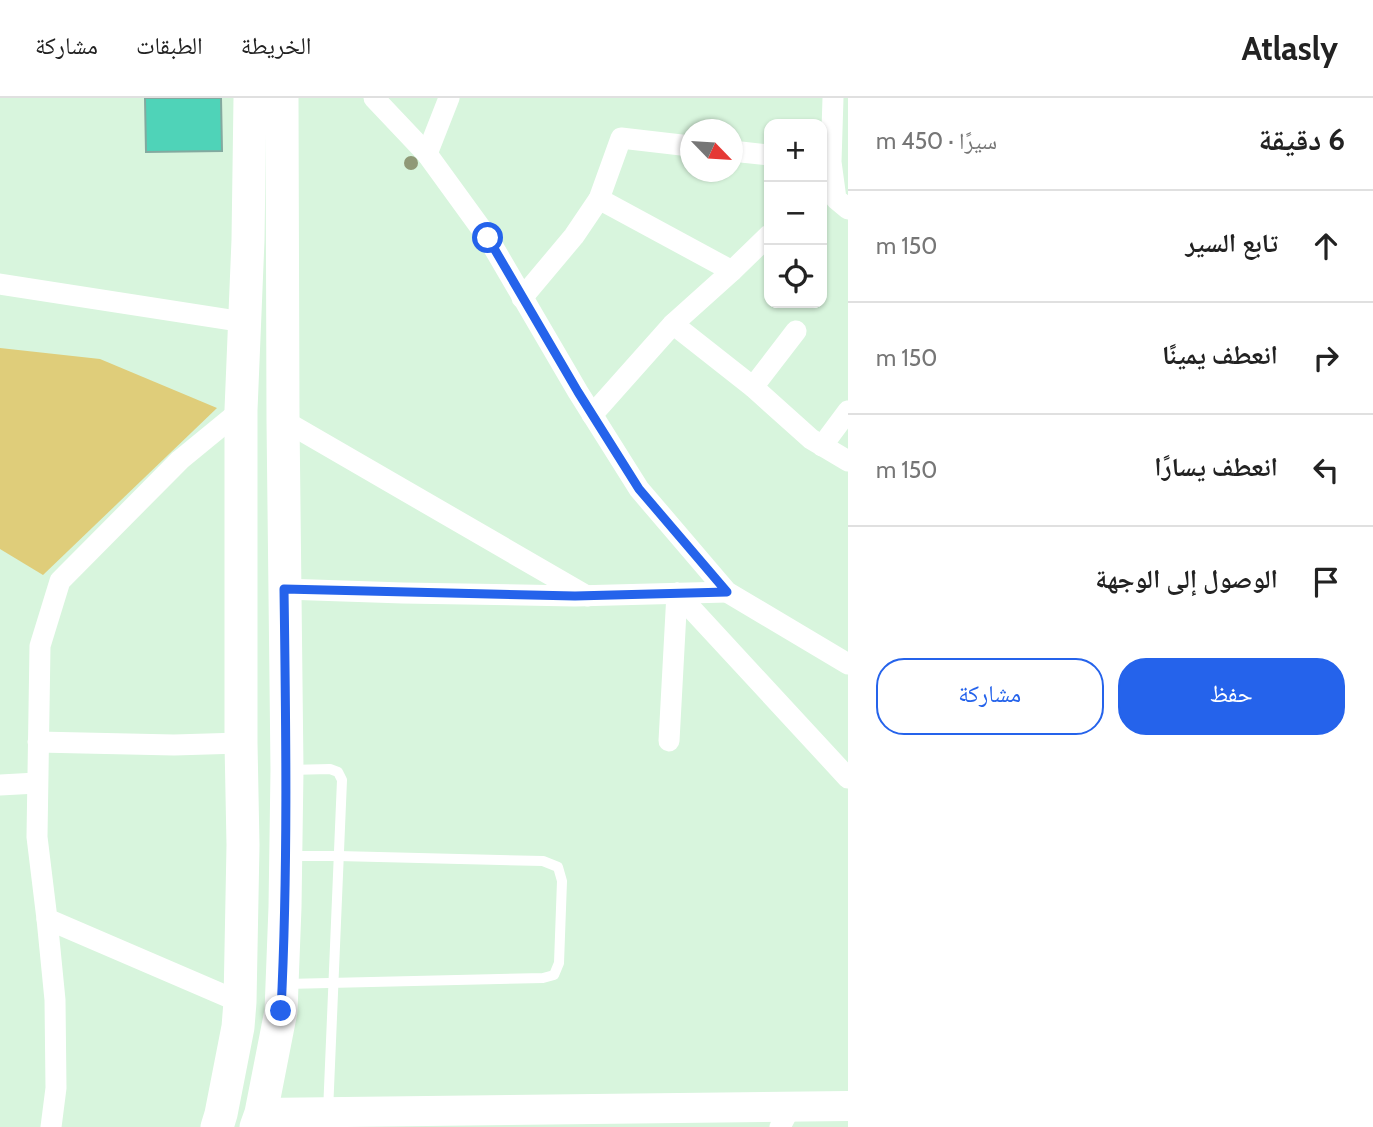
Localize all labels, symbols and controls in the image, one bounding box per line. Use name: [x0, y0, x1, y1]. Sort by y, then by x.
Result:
text: Atlasly: [1241, 28, 1338, 68]
text: مشاركة: [35, 31, 98, 60]
text: الطبقات: [136, 31, 203, 60]
text: الخريطة: [241, 31, 311, 60]
north arrow: [680, 119, 743, 182]
map controls: [764, 119, 827, 308]
button: +: [764, 119, 827, 182]
text: 6 دقيقة: [1258, 121, 1345, 158]
text: سيرًا · 450 m: [876, 127, 997, 155]
button: −: [764, 182, 827, 245]
route start: [472, 222, 503, 253]
text: تابع السير: [1185, 227, 1278, 259]
icon: ahead: [1307, 227, 1345, 265]
text: 150 m: [876, 232, 937, 260]
button: locate: [764, 245, 827, 308]
text: انعطف يمينًا: [1162, 339, 1278, 371]
icon: right: [1307, 339, 1345, 377]
text: 150 m: [876, 344, 937, 372]
text: انعطف يسارًا: [1154, 451, 1278, 483]
icon: left: [1307, 451, 1345, 489]
text: 150 m: [876, 456, 937, 484]
text: الوصول إلى الوجهة: [1095, 563, 1278, 595]
icon: arrive: [1307, 563, 1345, 601]
button: مشاركة: [876, 658, 1104, 735]
button: حفظ: [1118, 658, 1345, 735]
route end: [265, 995, 296, 1026]

